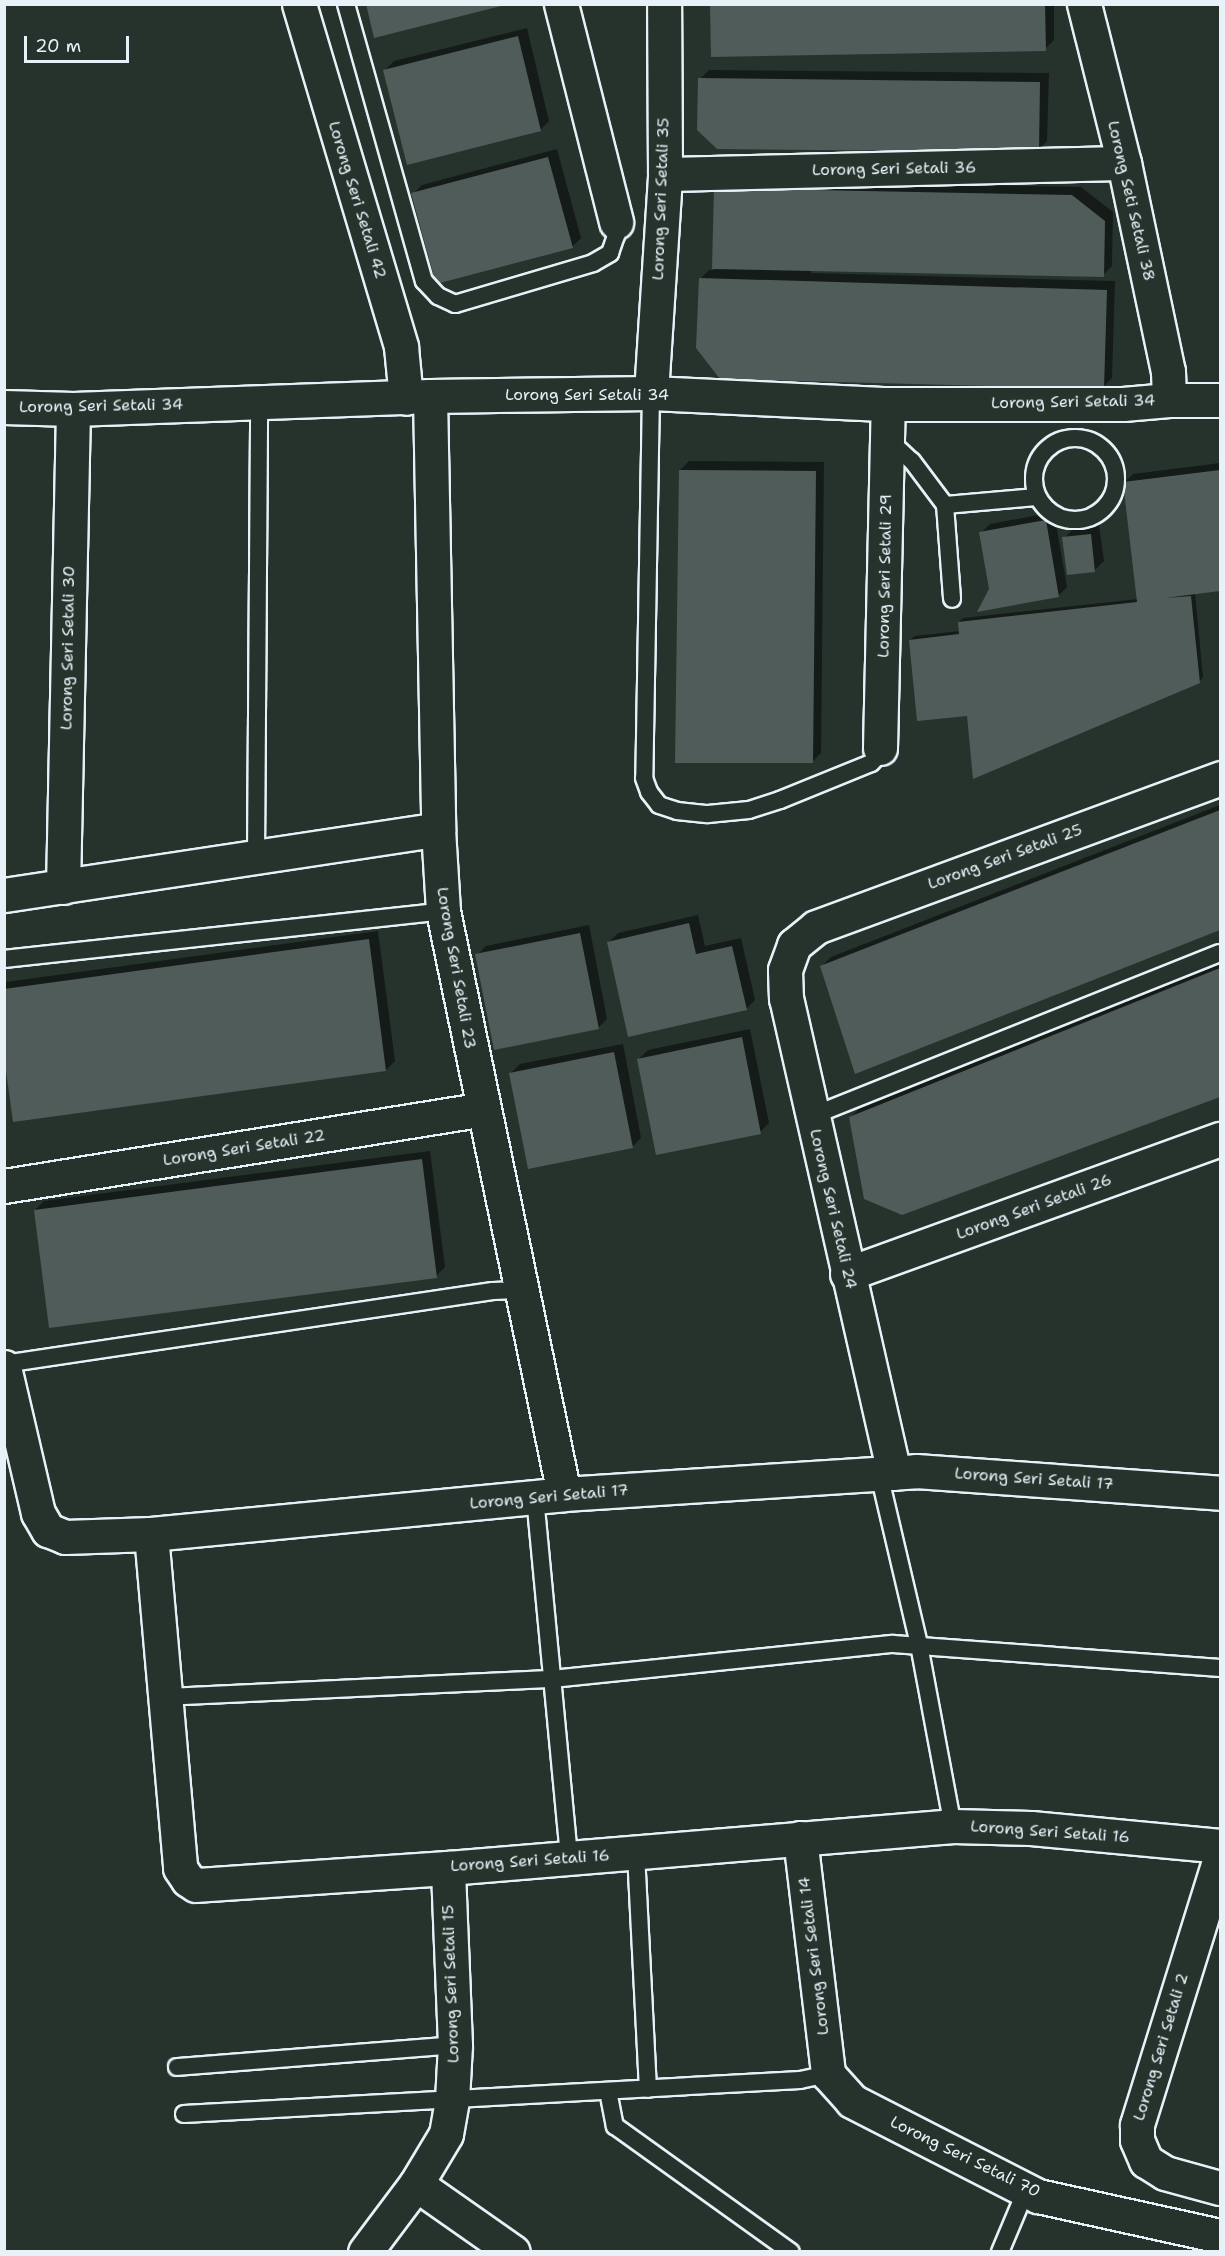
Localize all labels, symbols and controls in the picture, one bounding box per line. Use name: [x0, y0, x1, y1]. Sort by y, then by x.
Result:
scale bar: [27, 24, 132, 62]
text: 20 m: [35, 34, 81, 58]
street label: Lorong Seri Setali 35: [649, 117, 673, 281]
street label: Lorong Seri Setali 42: [324, 119, 390, 281]
street label: Lorong Seti Setali 38: [1103, 119, 1159, 283]
street label: Lorong Seri Setali 36: [812, 158, 976, 180]
street label: Lorong Seri Setali 34: [505, 385, 669, 405]
street label: Lorong Seri Setali 34: [991, 391, 1155, 413]
street label: Lorong Seri Setali 34: [19, 395, 183, 417]
street label: Lorong Seri Setali 29: [874, 494, 896, 658]
street label: Lorong Seri Setali 30: [57, 566, 79, 730]
street label: Lorong Seri Setali 25: [925, 820, 1085, 894]
street label: Lorong Seri Setali 23: [432, 886, 480, 1050]
street label: Lorong Seri Setali 22: [162, 1126, 326, 1170]
street label: Lorong Seri Setali 24: [805, 1127, 861, 1291]
street label: Lorong Seri Setali 26: [954, 1170, 1114, 1244]
street label: Lorong Seri Setali 17: [954, 1464, 1114, 1494]
street label: Lorong Seri Setali 17: [469, 1480, 629, 1514]
street label: Lorong Seri Setali 16: [970, 1817, 1130, 1847]
street label: Lorong Seri Setali 16: [450, 1846, 610, 1876]
street label: Lorong Seri Setali 14: [795, 1876, 833, 2036]
street label: Lorong Seri Setali 15: [439, 1904, 463, 2064]
street label: Lorong Seri Setali 2: [1129, 1971, 1193, 2123]
street label: Lorong Seri Setali 70: [887, 2112, 1043, 2202]

